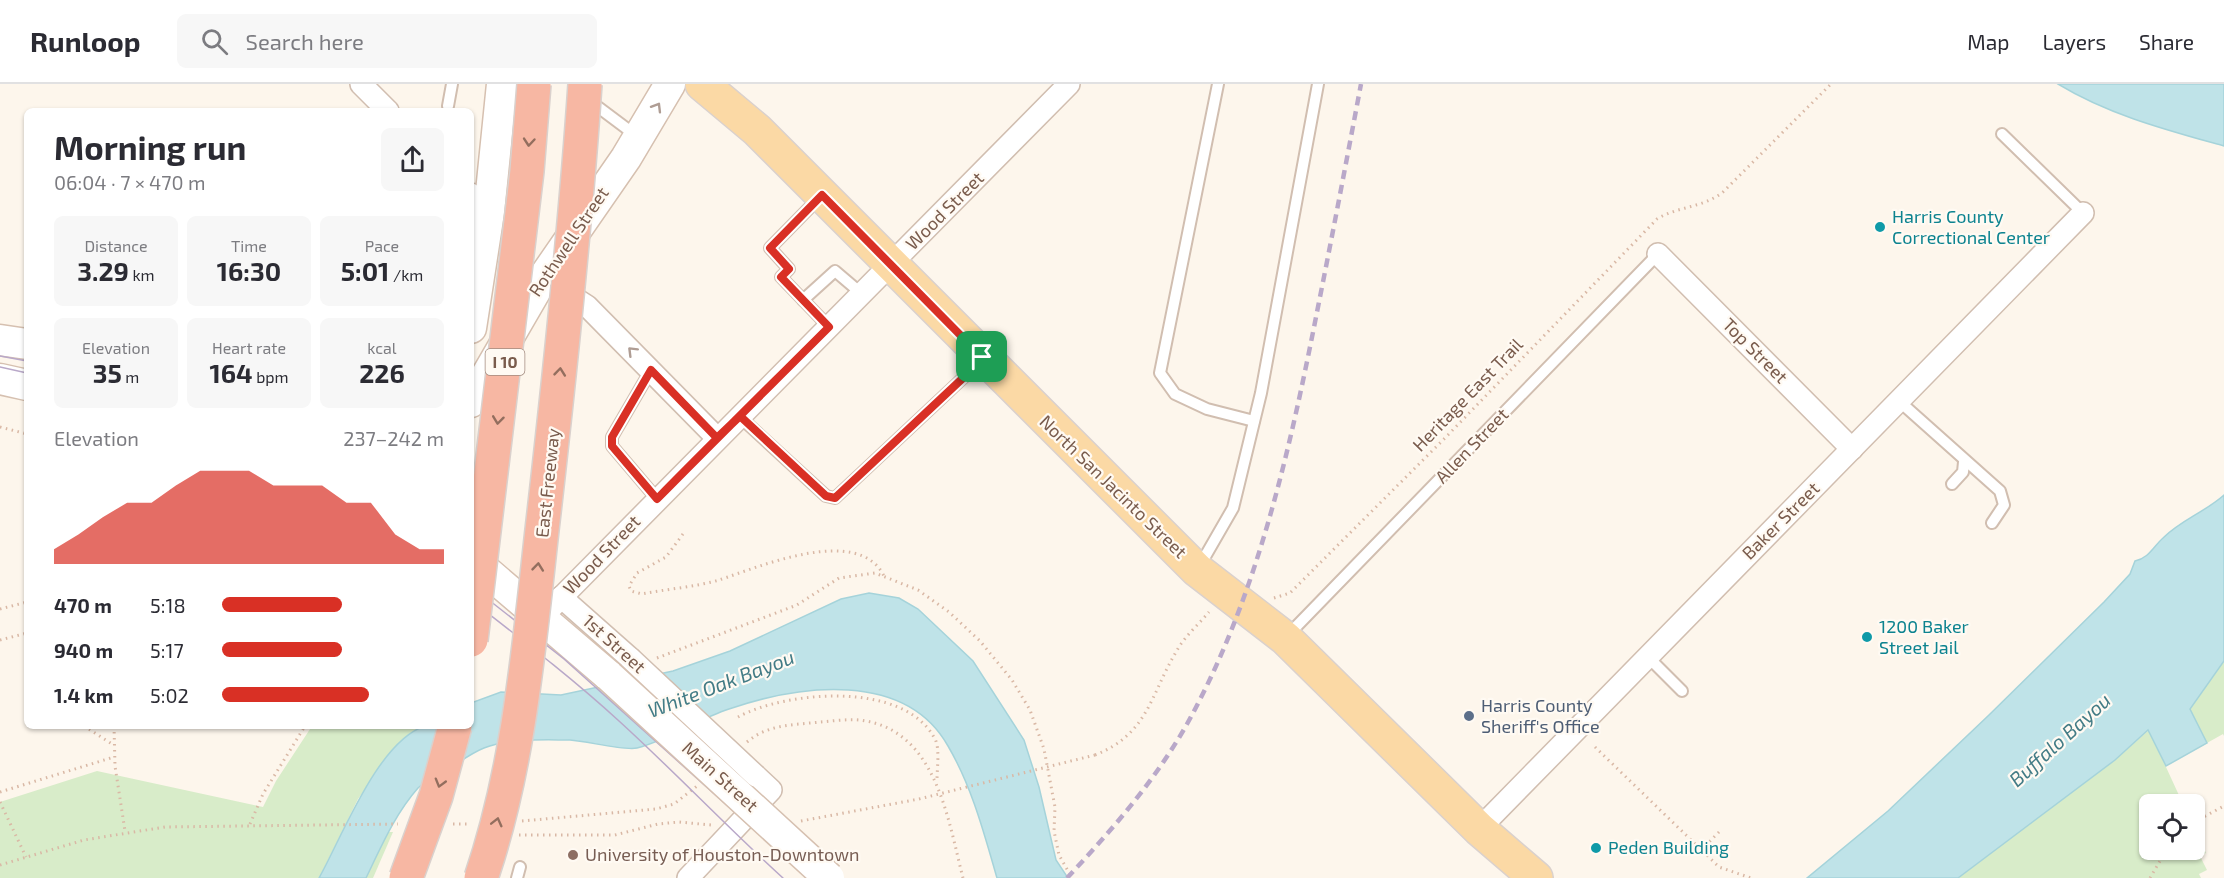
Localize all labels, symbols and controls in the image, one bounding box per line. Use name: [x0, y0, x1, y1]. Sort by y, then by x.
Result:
search box: [177, 14, 597, 68]
text: Runloop: [30, 24, 141, 58]
icon: search: [198, 25, 231, 58]
text: Search here: [246, 28, 364, 54]
text: Map: [1967, 29, 2009, 54]
text: Layers: [2042, 29, 2106, 54]
text: Share: [2139, 29, 2194, 54]
one-way arrow: [649, 103, 661, 113]
text: Morning run: [54, 127, 246, 167]
button: share: [381, 128, 444, 191]
one-way arrow: [523, 138, 536, 147]
street label: Wood Street: [901, 167, 988, 254]
text: 06:04 · 7 × 470 m: [54, 170, 206, 194]
street label: Rothwell Street: [523, 182, 613, 300]
place label: Harris County Correctional Center: [1892, 205, 2050, 248]
marker: Harris County Correctional Center: [1873, 220, 1887, 234]
text: Distance: [84, 236, 148, 255]
text: Time: [231, 236, 267, 255]
text: Pace: [365, 236, 399, 255]
text: 3.29: [77, 255, 129, 286]
text: 16:30: [217, 255, 281, 286]
text: 5:01: [341, 255, 389, 286]
text: km: [129, 265, 155, 284]
text: /km: [389, 265, 423, 284]
street label: Top Street: [1719, 313, 1793, 388]
pin: [956, 331, 1007, 382]
street label: Heritage East Trail: [1408, 333, 1527, 456]
text: Elevation: [82, 338, 150, 357]
text: Heart rate: [212, 338, 286, 357]
text: kcal: [367, 338, 397, 357]
icon: arrive: [965, 340, 998, 373]
one-way arrow: [629, 348, 640, 359]
road number: I 10: [486, 349, 524, 375]
text: 35: [93, 357, 122, 388]
text: 164: [209, 357, 253, 388]
text: 226: [359, 357, 405, 388]
text: m: [122, 367, 139, 386]
text: bpm: [253, 367, 289, 386]
one-way arrow: [553, 368, 566, 377]
street label: Allen Street: [1430, 403, 1513, 487]
street label: North San Jacinto Street: [1035, 410, 1192, 563]
one-way arrow: [492, 415, 505, 424]
text: Elevation: [54, 426, 139, 450]
text: 237–242 m: [343, 426, 444, 450]
street label: East Freeway: [530, 427, 564, 539]
street label: Baker Street: [1737, 477, 1824, 564]
street label: Wood Street: [558, 510, 645, 598]
one-way arrow: [531, 563, 544, 572]
text: 470 m: [54, 593, 112, 617]
text: 5:18: [150, 593, 186, 617]
street label: 1st Street: [579, 609, 651, 677]
place label: 1200 Baker Street Jail: [1879, 615, 1969, 658]
marker: 1200 Baker Street Jail: [1860, 630, 1874, 644]
text: 940 m: [54, 638, 113, 662]
text: 5:17: [150, 638, 184, 662]
water label: White Oak Bayou: [644, 644, 798, 723]
text: 1.4 km: [54, 683, 113, 707]
text: 5:02: [150, 683, 189, 707]
water label: Buffalo Bayou: [2004, 687, 2116, 792]
place label: Harris County Sheriff's Office: [1481, 694, 1600, 737]
marker: Harris County Sheriff's Office: [1462, 709, 1476, 723]
street label: Main Street: [678, 736, 763, 816]
one-way arrow: [435, 777, 447, 787]
map controls: [2139, 794, 2205, 860]
button: locate: [2139, 794, 2205, 860]
one-way arrow: [489, 817, 502, 827]
place label: Peden Building: [1608, 836, 1729, 858]
marker: Peden Building: [1589, 841, 1603, 855]
place label: University of Houston-Downtown: [585, 843, 860, 865]
marker: University of Houston-Downtown: [566, 848, 580, 862]

